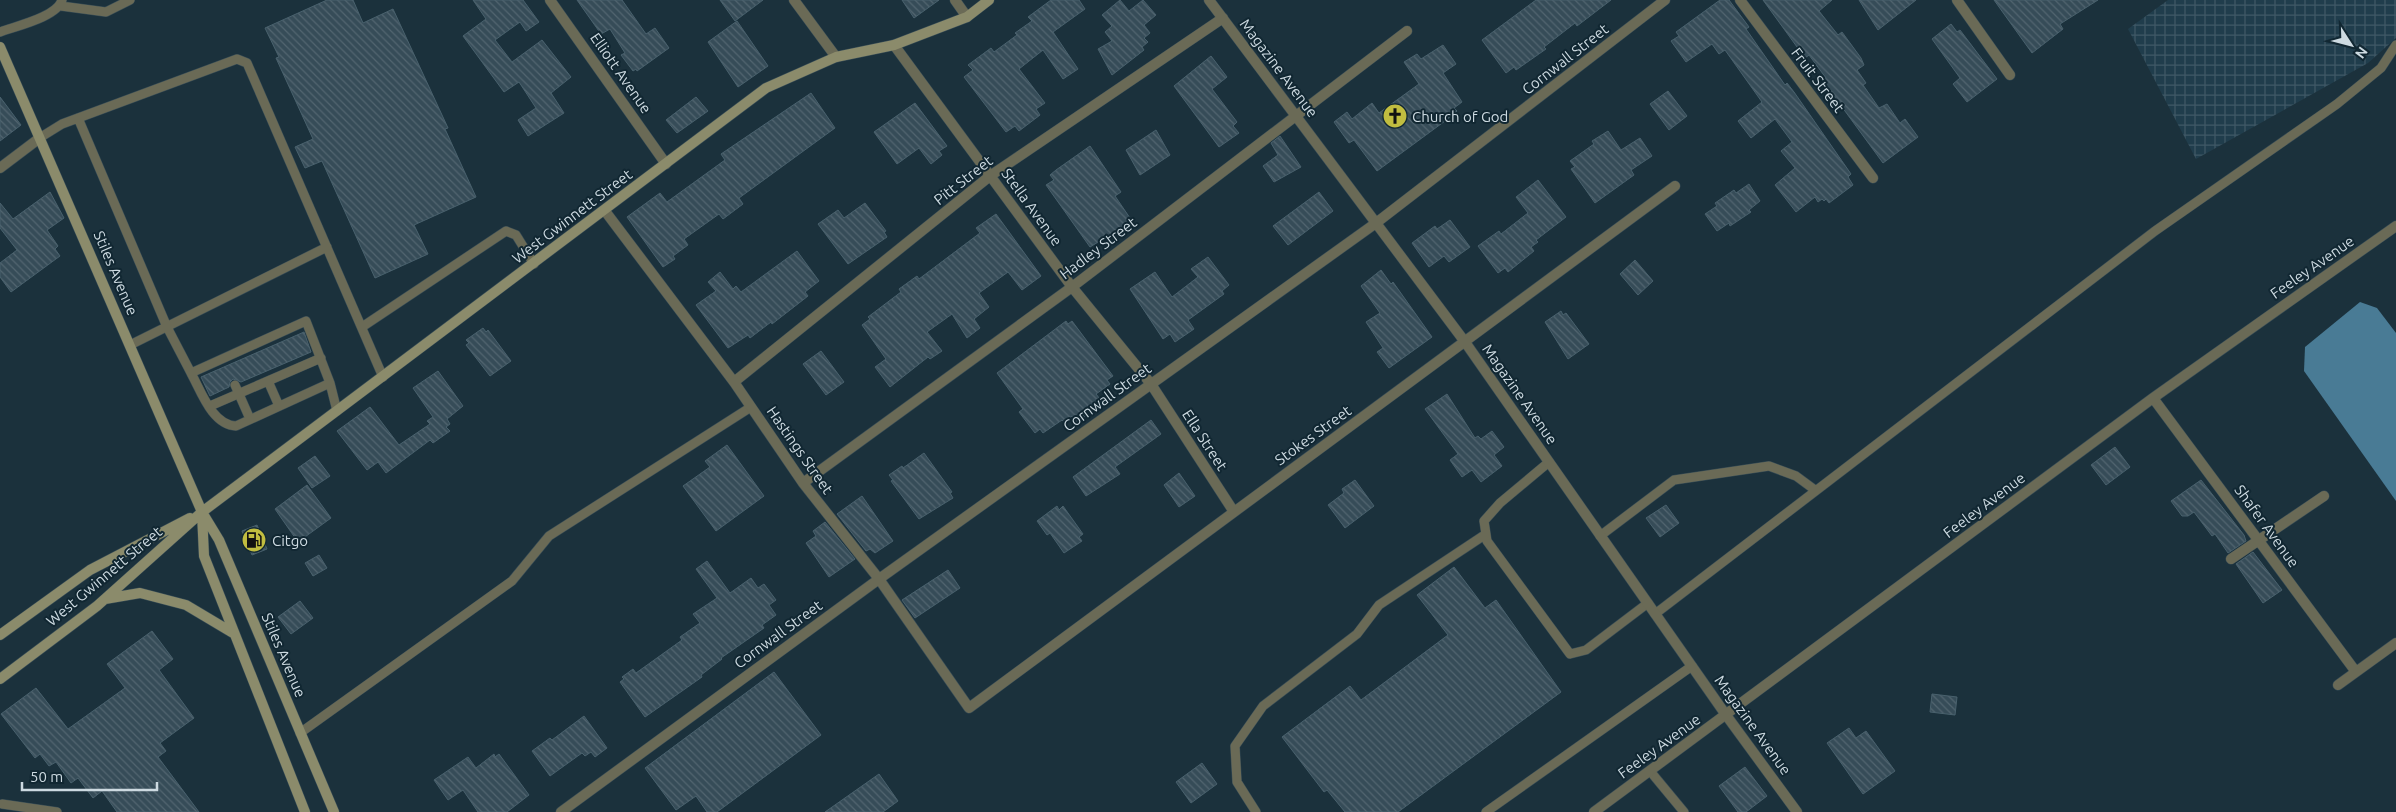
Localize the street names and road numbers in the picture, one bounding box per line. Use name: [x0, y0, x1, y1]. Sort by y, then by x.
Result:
street label: Magazine Avenue: [1237, 16, 1321, 120]
street label: Cornwall Street: [1519, 20, 1612, 98]
street label: Elliott Avenue: [587, 29, 655, 117]
street label: Fruit Street: [1788, 44, 1848, 116]
street label: Pitt Street: [930, 152, 996, 208]
street label: West Gwinnett Street: [509, 165, 635, 267]
street label: Stella Avenue: [998, 165, 1066, 249]
street label: Hadley Street: [1056, 214, 1140, 282]
street label: Stiles Avenue: [91, 228, 141, 318]
street label: Feeley Avenue: [2267, 232, 2357, 302]
street label: Magazine Avenue: [1479, 341, 1561, 447]
street label: Cornwall Street: [1060, 359, 1154, 435]
street label: Stokes Street: [1272, 402, 1354, 468]
street label: Hastings Street: [763, 403, 837, 497]
street label: Ella Street: [1179, 406, 1231, 474]
street label: Feeley Avenue: [1940, 469, 2028, 541]
street label: Shafer Avenue: [2231, 481, 2303, 571]
street label: West Gwinnett Street: [43, 523, 165, 629]
street label: Cornwall Street: [731, 596, 825, 672]
street label: Stiles Avenue: [259, 610, 309, 700]
street label: Magazine Avenue: [1711, 672, 1795, 778]
street label: Feeley Avenue: [1614, 710, 1704, 782]

